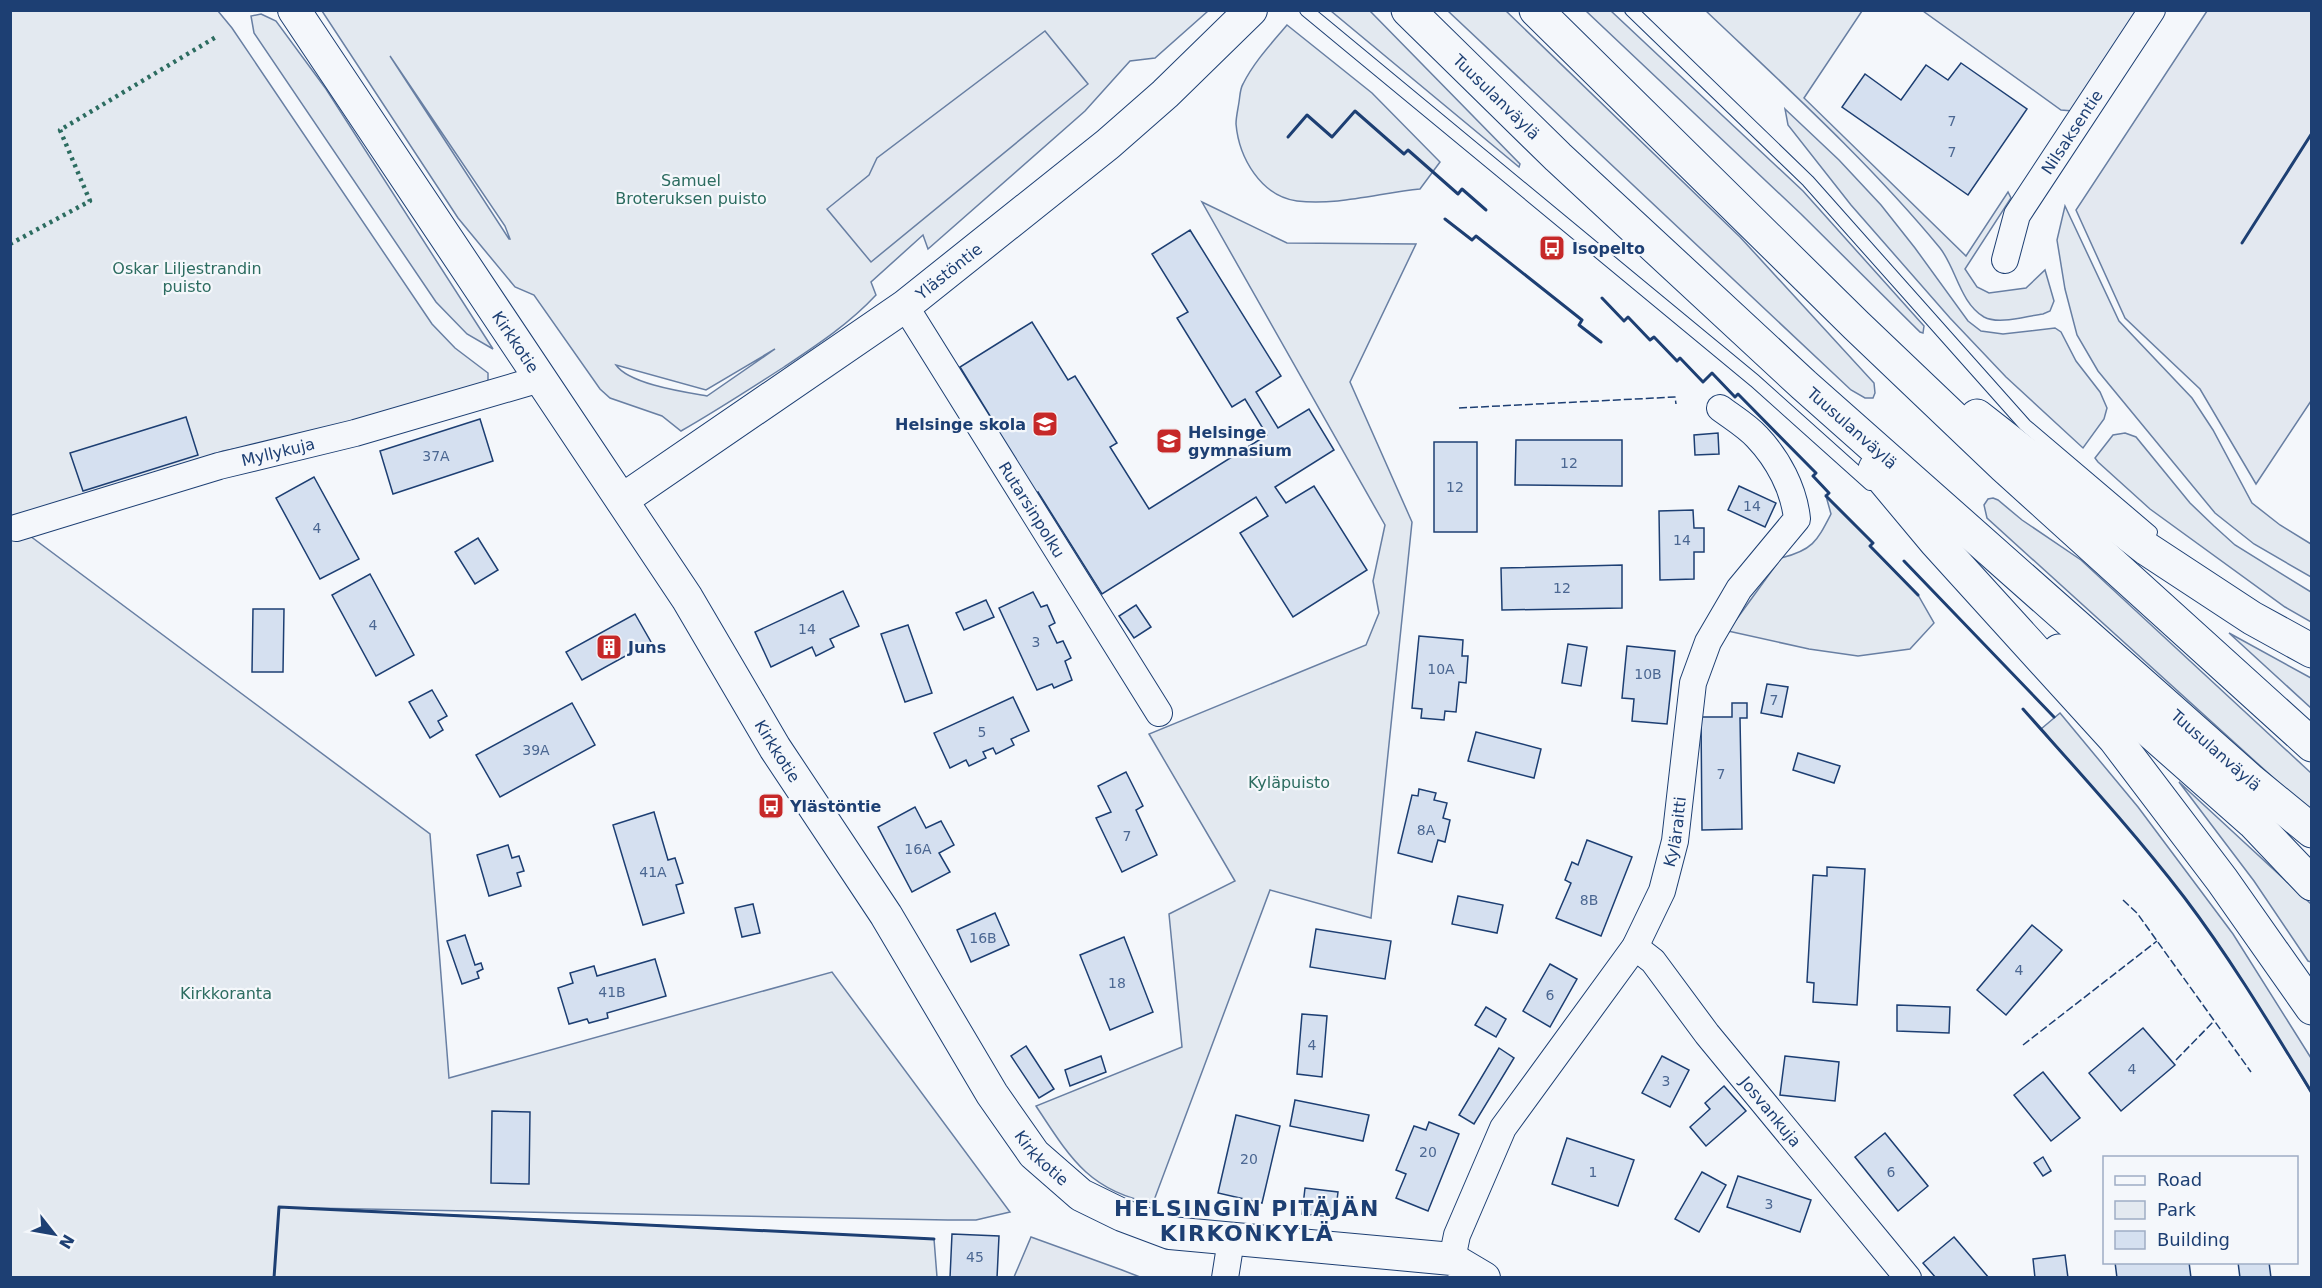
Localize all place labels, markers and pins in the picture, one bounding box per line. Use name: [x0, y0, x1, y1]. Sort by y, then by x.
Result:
bus stop icon: Isopelto: [1537, 233, 1567, 263]
place label: Isopelto: [1572, 239, 1645, 258]
school or university icon: Helsinge skola: [1030, 409, 1060, 439]
place label: Helsinge skola: [895, 415, 1026, 434]
place label: Helsinge gymnasium: [1188, 423, 1292, 460]
school or university icon: Helsinge gymnasium: [1154, 426, 1184, 456]
building icon: Juns: [594, 632, 624, 662]
place label: Juns: [627, 638, 666, 657]
bus stop icon: Ylästöntie: [756, 791, 786, 821]
place label: Ylästöntie: [789, 797, 882, 816]

